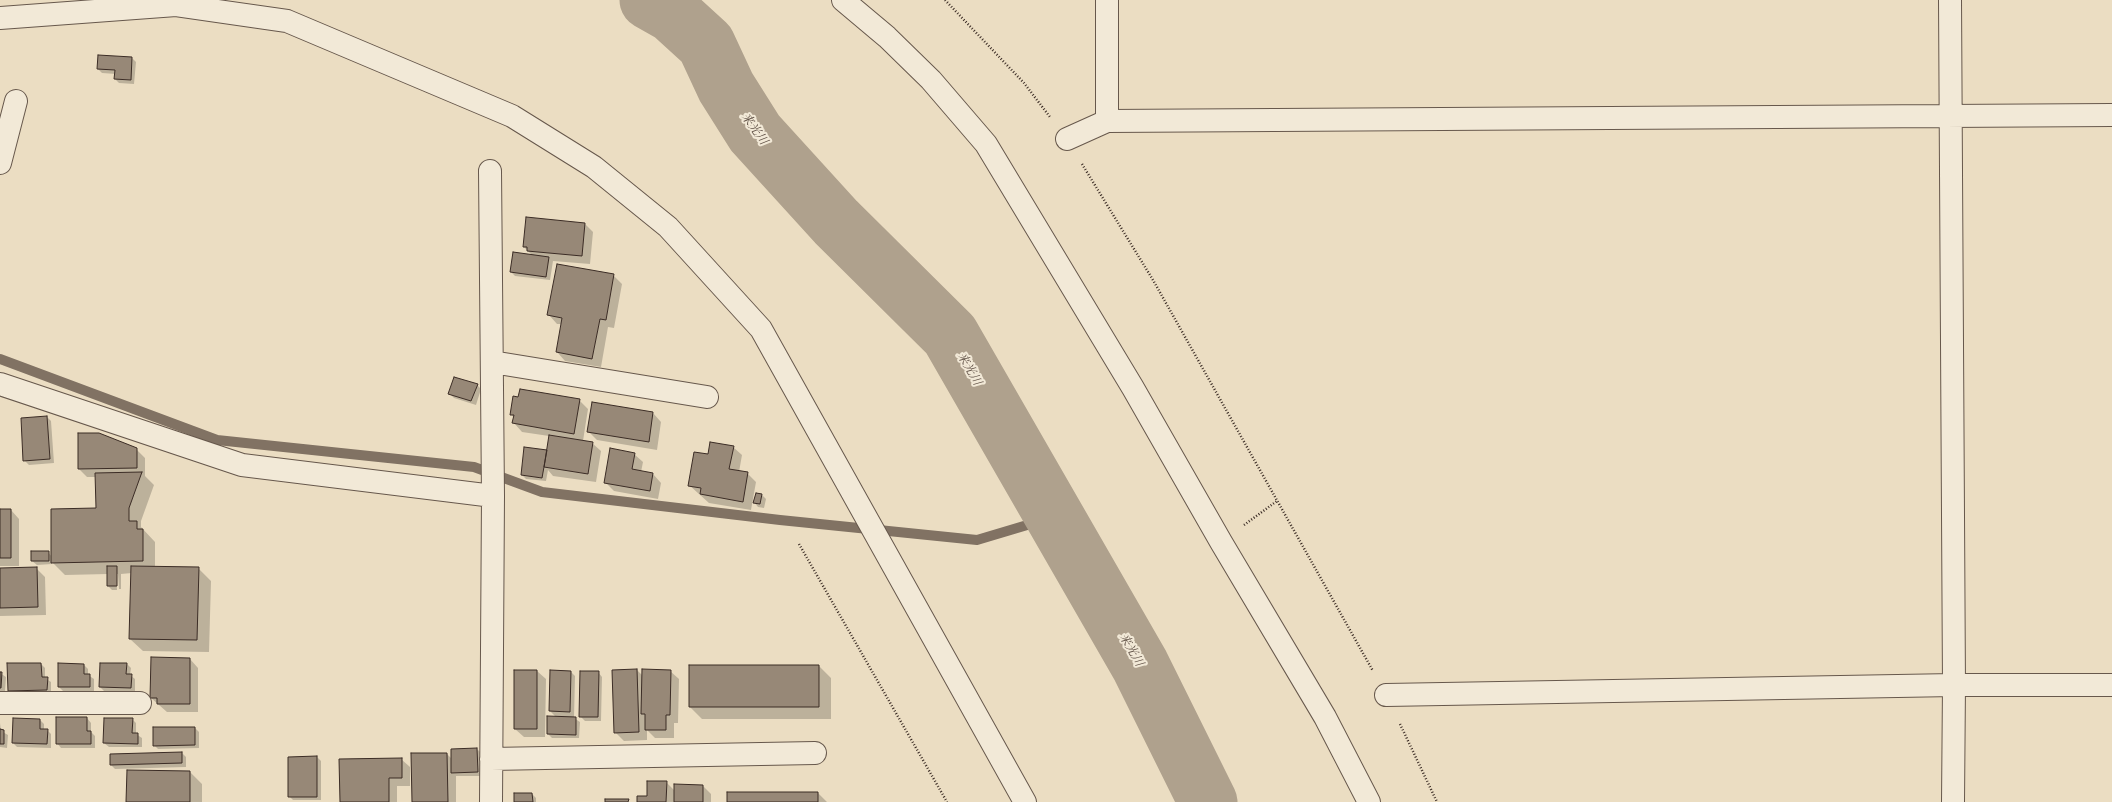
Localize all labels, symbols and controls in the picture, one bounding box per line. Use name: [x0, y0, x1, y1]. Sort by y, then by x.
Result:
water label: 来光川: [738, 110, 770, 148]
water label: 来光川: [954, 350, 984, 388]
water label: 来光川: [1116, 631, 1146, 669]

